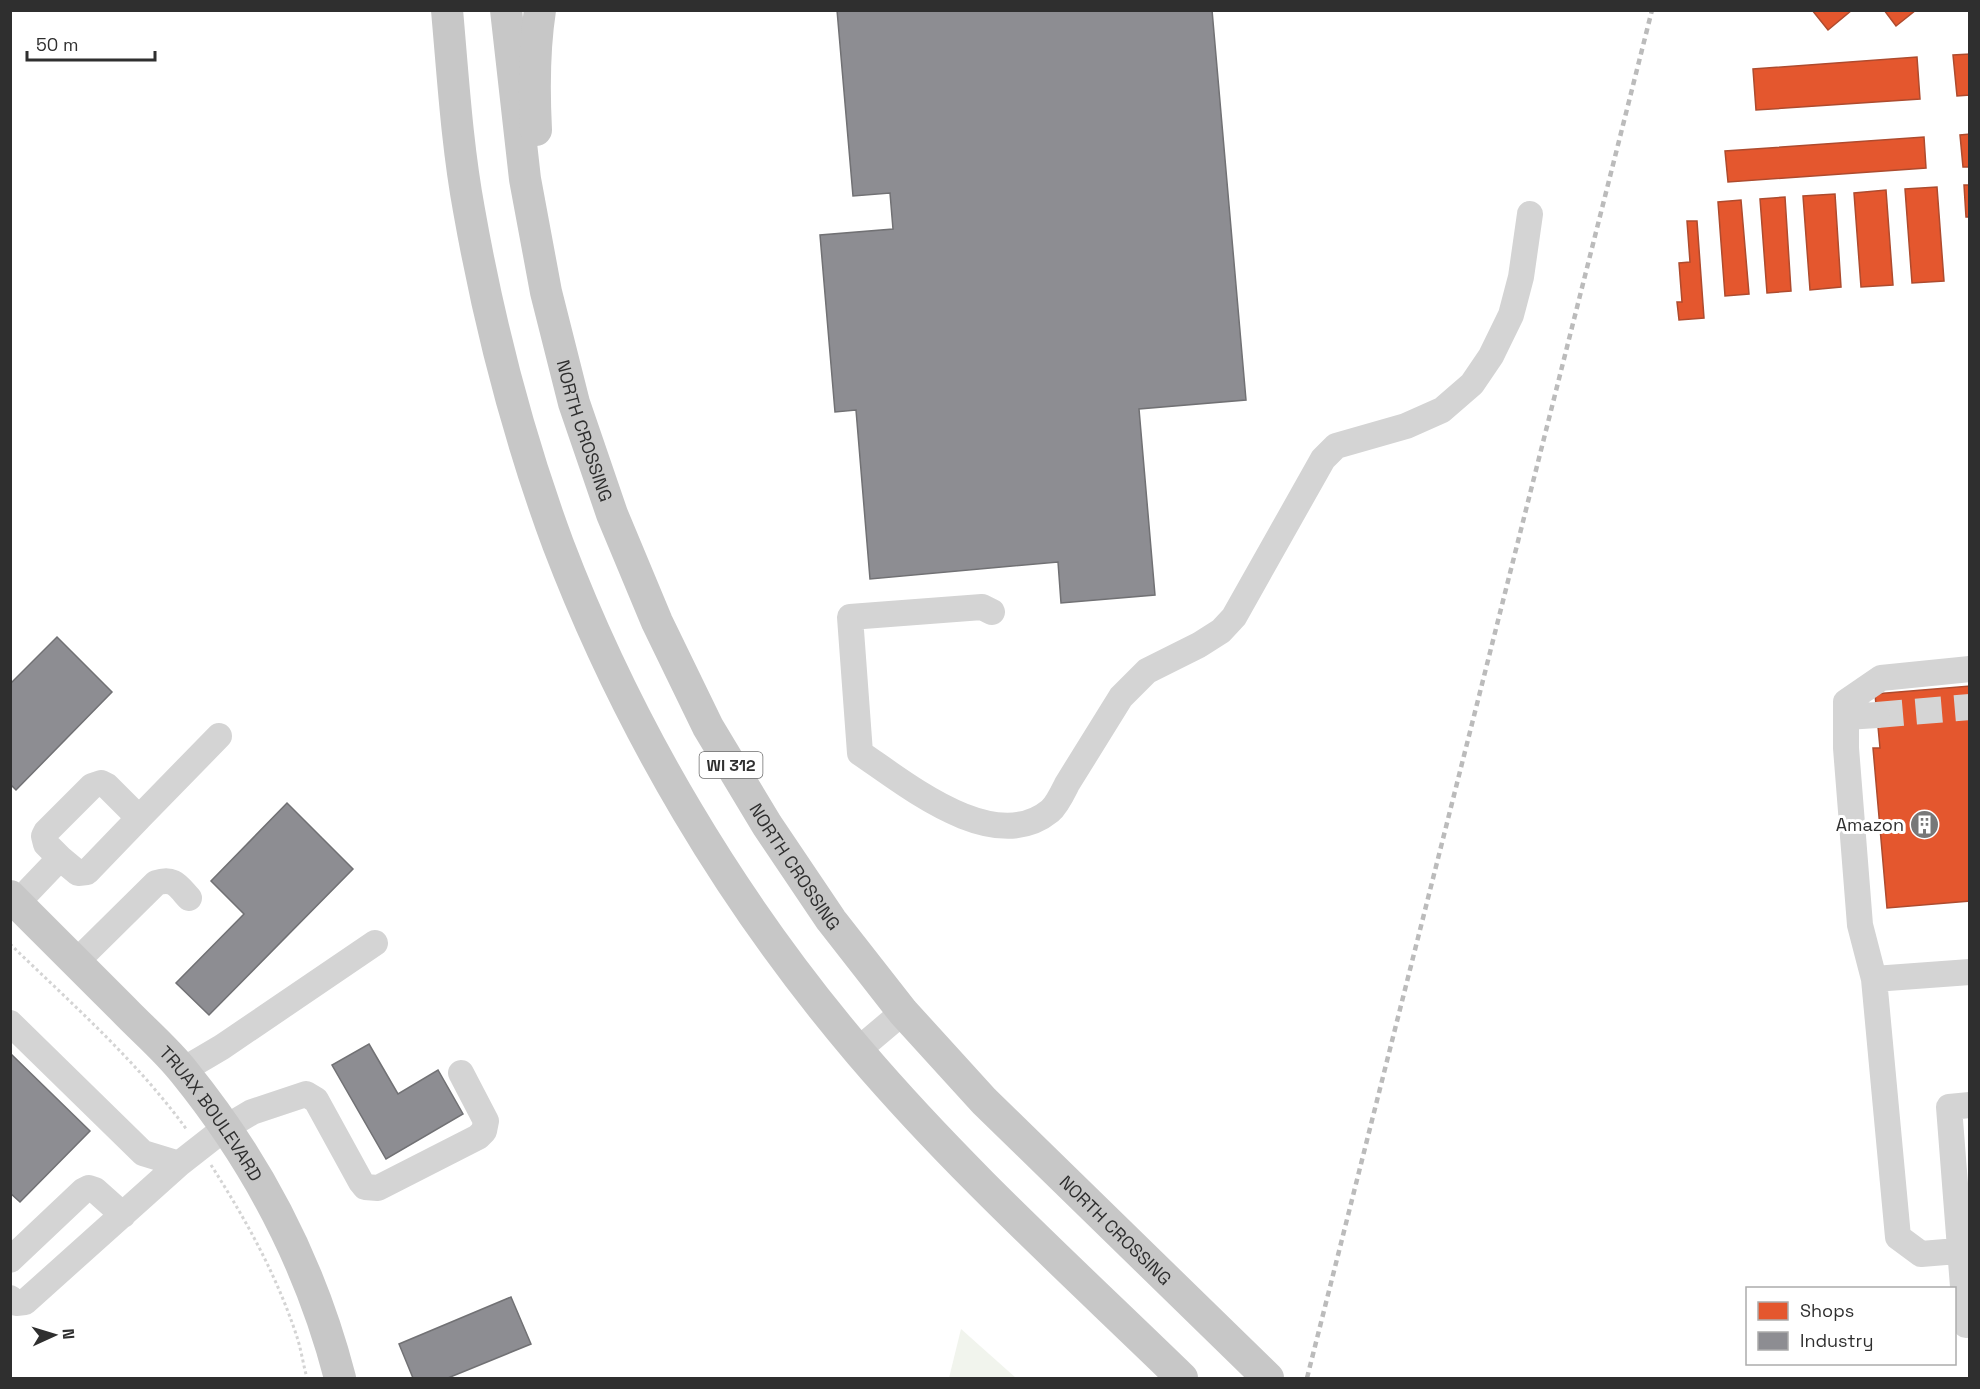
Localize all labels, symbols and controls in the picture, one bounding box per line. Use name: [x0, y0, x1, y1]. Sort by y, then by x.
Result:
scale bar: [27, 24, 154, 62]
text: 50 m: [36, 33, 78, 56]
street label: NORTH CROSSING: [552, 357, 618, 504]
road number: WI 312: [700, 752, 762, 778]
street label: NORTH CROSSING: [745, 799, 846, 934]
building icon: Amazon: [1909, 808, 1941, 840]
place label: Amazon: [1836, 813, 1904, 836]
street label: TRUAX BOULEVARD: [155, 1041, 268, 1185]
street label: NORTH CROSSING: [1055, 1170, 1177, 1289]
legend: [1746, 1287, 1956, 1365]
text: Shops: [1800, 1299, 1854, 1322]
north arrow: [24, 1305, 84, 1365]
text: N: [58, 1328, 79, 1340]
text: Industry: [1800, 1329, 1873, 1352]

